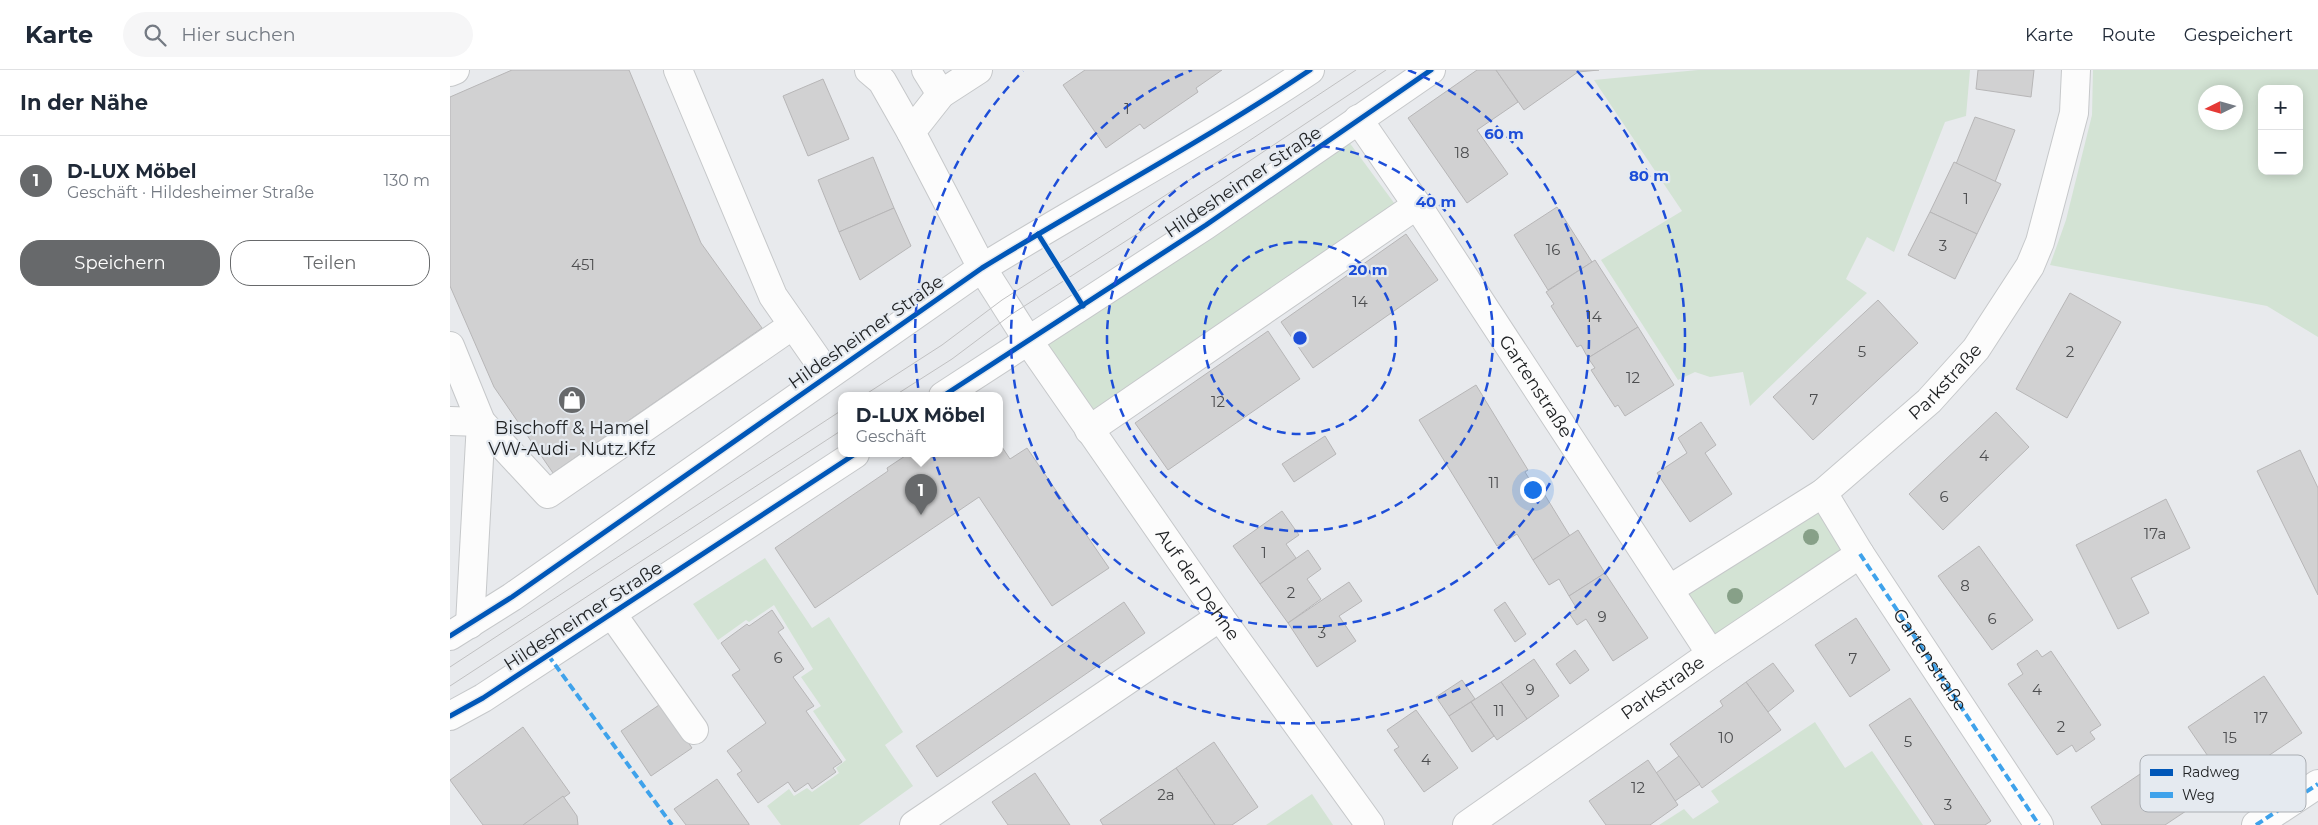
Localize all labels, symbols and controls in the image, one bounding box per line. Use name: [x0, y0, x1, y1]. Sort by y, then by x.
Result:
search box: [123, 12, 473, 57]
text: Karte: [25, 20, 93, 49]
icon: search: [141, 21, 169, 49]
text: Hier suchen: [181, 23, 296, 46]
text: Karte: [2025, 24, 2073, 46]
text: Route: [2101, 24, 2156, 46]
text: Gespeichert: [2184, 24, 2293, 46]
north arrow: [2198, 85, 2243, 130]
map controls: [2258, 85, 2303, 175]
button: +: [2258, 85, 2303, 130]
text: In der Nähe: [20, 90, 148, 115]
house number: 1: [1124, 99, 1130, 118]
street label: Hildesheimer Straße: [1160, 121, 1326, 243]
text: 60 m: [1484, 124, 1524, 143]
button: −: [2258, 130, 2303, 175]
house number: 18: [1455, 143, 1470, 162]
text: D-LUX Möbel: [67, 160, 197, 183]
text: 80 m: [1629, 166, 1669, 185]
text: 1: [33, 171, 39, 190]
text: 130 m: [383, 171, 430, 190]
text: Geschäft · Hildesheimer Straße: [67, 183, 314, 202]
house number: 1: [1963, 189, 1969, 208]
text: 40 m: [1416, 192, 1456, 211]
house number: 3: [1939, 236, 1947, 255]
button: Speichern: [20, 240, 220, 286]
button: Teilen: [230, 240, 430, 286]
house number: 16: [1546, 240, 1560, 259]
house number: 451: [571, 255, 595, 274]
text: 20 m: [1348, 260, 1388, 279]
street label: Hildesheimer Straße: [784, 270, 948, 394]
house number: 14: [1352, 292, 1368, 311]
house number: 14: [1586, 307, 1602, 326]
centre of rings: [1291, 329, 1309, 347]
street label: Gartenstraße: [1494, 331, 1577, 442]
street label: Parkstraße: [1904, 339, 1987, 425]
house number: 5: [1858, 342, 1866, 361]
house number: 2: [2066, 342, 2074, 361]
house number: 12: [1626, 368, 1640, 387]
shop icon: Bischoff & Hamel VW-Audi- Nutz.Kfz: [557, 385, 587, 415]
house number: 7: [1810, 390, 1819, 409]
popup: [838, 392, 1003, 457]
house number: 12: [1211, 392, 1225, 411]
text: D-LUX Möbel: [856, 404, 985, 427]
place label: Bischoff & Hamel VW-Audi- Nutz.Kfz: [488, 417, 656, 460]
text: Geschäft: [856, 427, 927, 446]
house number: 4: [1979, 446, 1989, 465]
house number: 11: [1489, 473, 1499, 492]
pin: 1: [905, 474, 937, 515]
your location: [1520, 477, 1546, 503]
house number: 6: [1939, 487, 1949, 506]
street label: Auf der Dehne: [1151, 524, 1244, 645]
house number: 17a: [2144, 524, 2166, 543]
house number: 1: [1261, 543, 1267, 562]
street label: Hildesheimer Straße: [500, 557, 666, 675]
house number: 8: [1960, 576, 1970, 595]
house number: 2: [1287, 583, 1295, 602]
street label: Gartenstraße: [1888, 604, 1972, 715]
house number: 9: [1597, 607, 1607, 626]
house number: 6: [1987, 609, 1997, 628]
house number: 3: [1318, 623, 1326, 642]
house number: 6: [773, 648, 783, 667]
house number: 7: [1849, 649, 1858, 668]
street label: Parkstraße: [1617, 651, 1709, 725]
house number: 9: [1525, 680, 1535, 699]
house number: 4: [2032, 680, 2042, 699]
house number: 11: [1494, 701, 1504, 720]
house number: 17: [2254, 708, 2268, 727]
house number: 2: [2057, 717, 2065, 736]
house number: 10: [1718, 728, 1734, 747]
house number: 15: [2223, 728, 2237, 747]
house number: 5: [1904, 732, 1912, 751]
house number: 4: [1421, 750, 1431, 769]
legend: [2140, 755, 2306, 812]
text: Radweg: [2182, 763, 2240, 781]
house number: 12: [1631, 778, 1645, 797]
house number: 2a: [1157, 785, 1175, 804]
text: Weg: [2182, 786, 2215, 804]
house number: 3: [1944, 795, 1952, 814]

